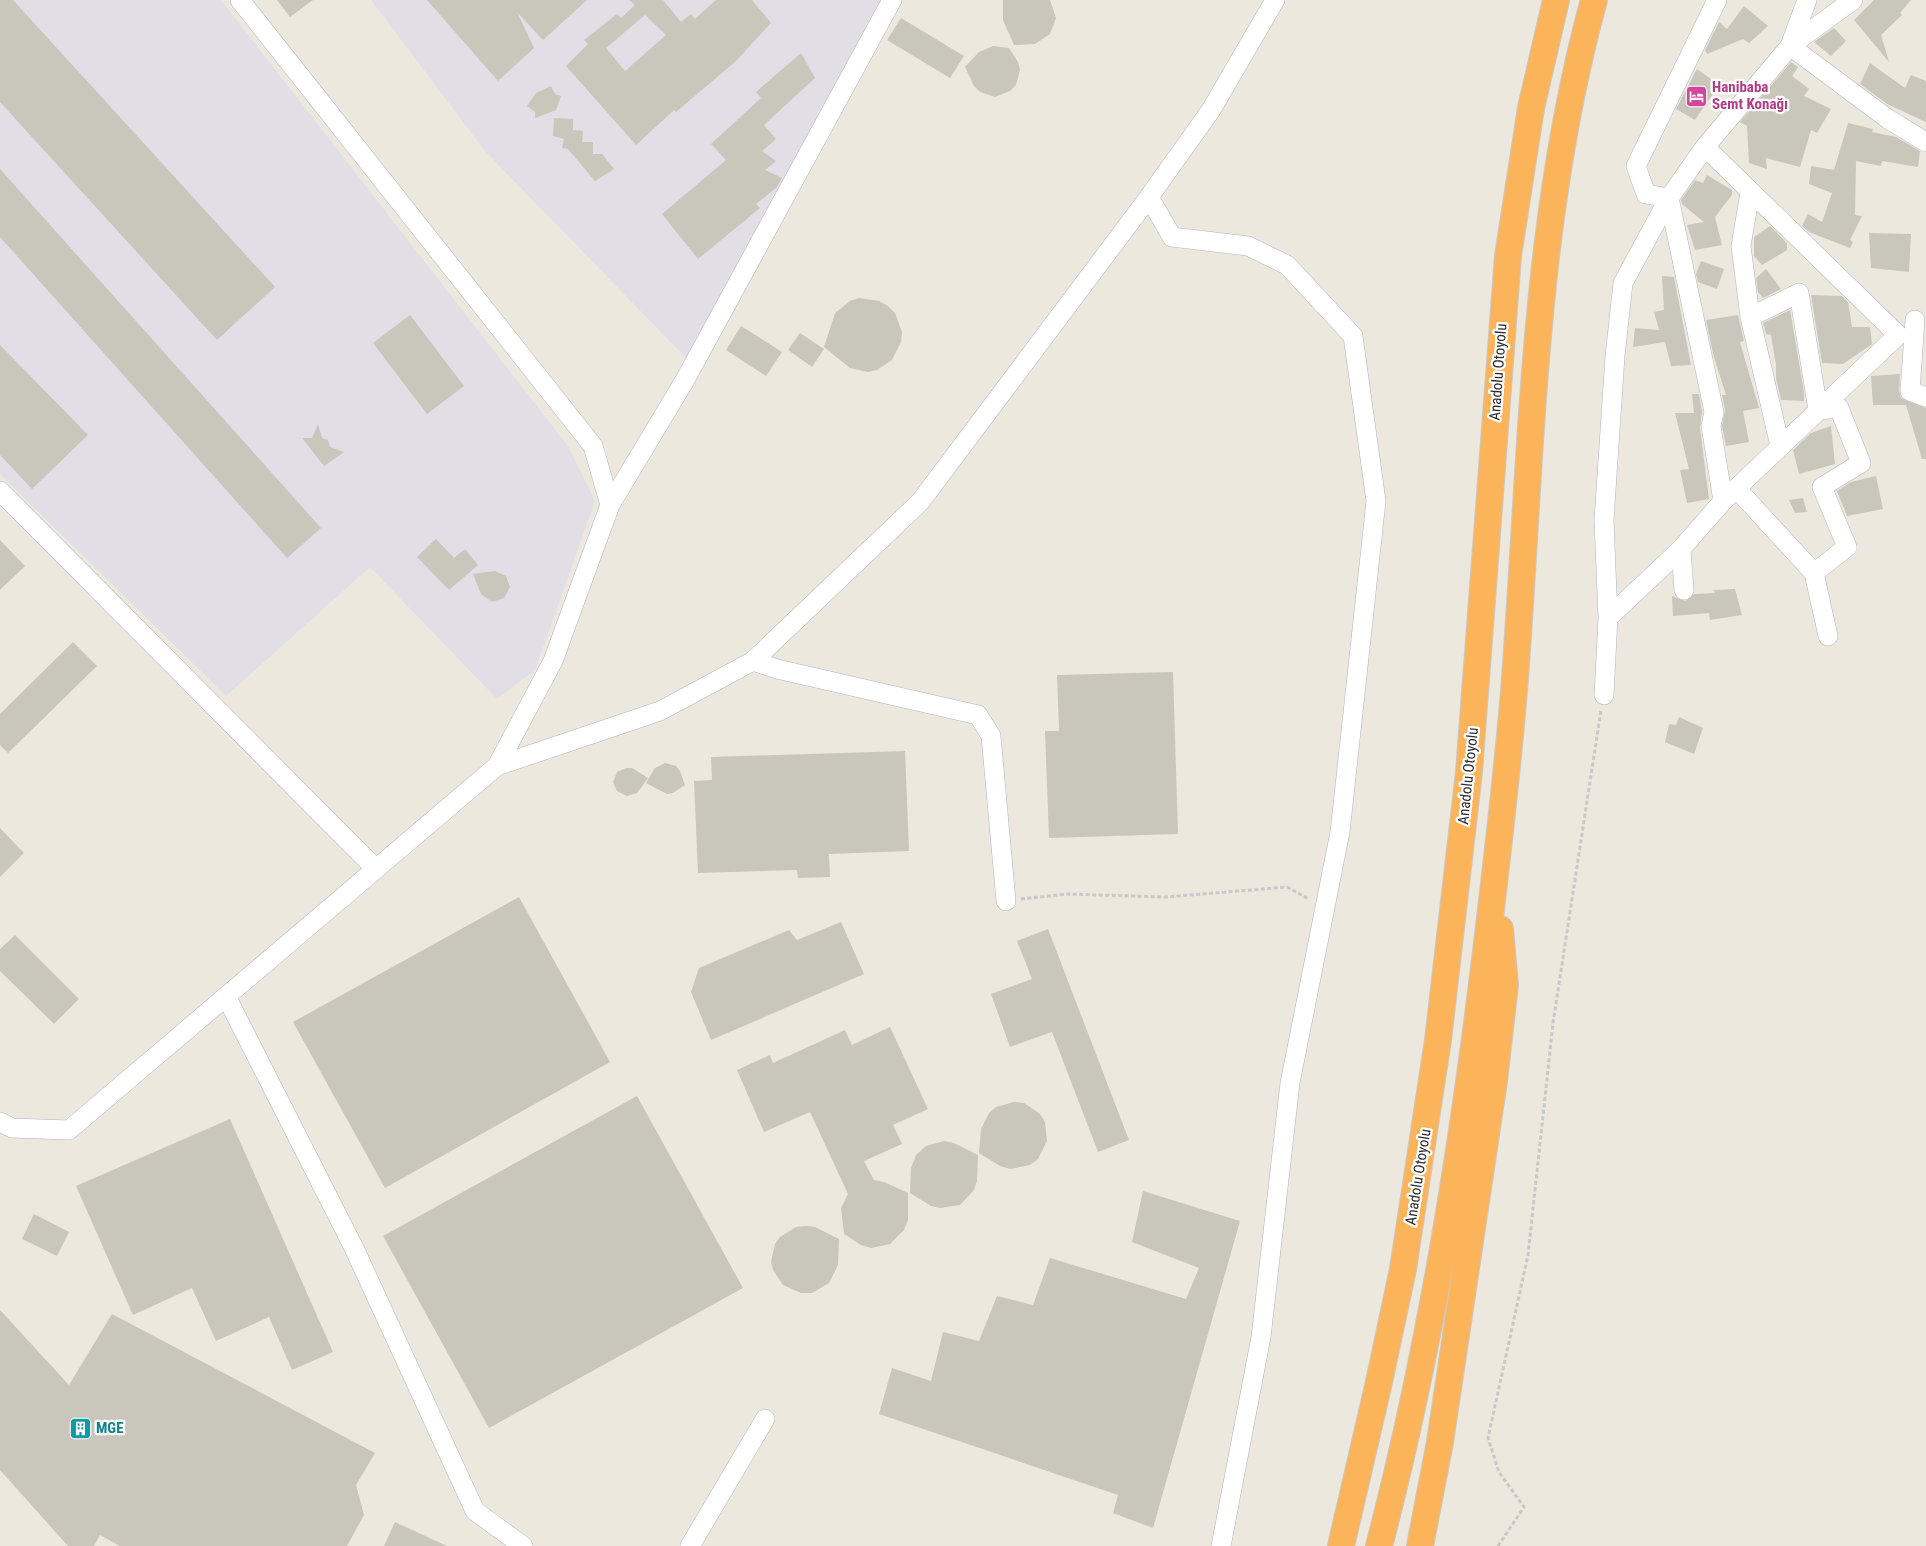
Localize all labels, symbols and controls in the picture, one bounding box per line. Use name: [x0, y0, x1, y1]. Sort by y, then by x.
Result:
place label: Hanibaba Semt Konağı: [1712, 78, 1788, 113]
hotel icon: Hanibaba Semt Konağı: [1684, 84, 1708, 108]
street label: Anadolu Otoyolu: [1486, 323, 1510, 421]
street label: Anadolu Otoyolu: [1454, 727, 1482, 825]
street label: Anadolu Otoyolu: [1402, 1128, 1434, 1226]
building icon: MGE: [68, 1416, 92, 1440]
place label: MGE: [96, 1419, 124, 1437]

